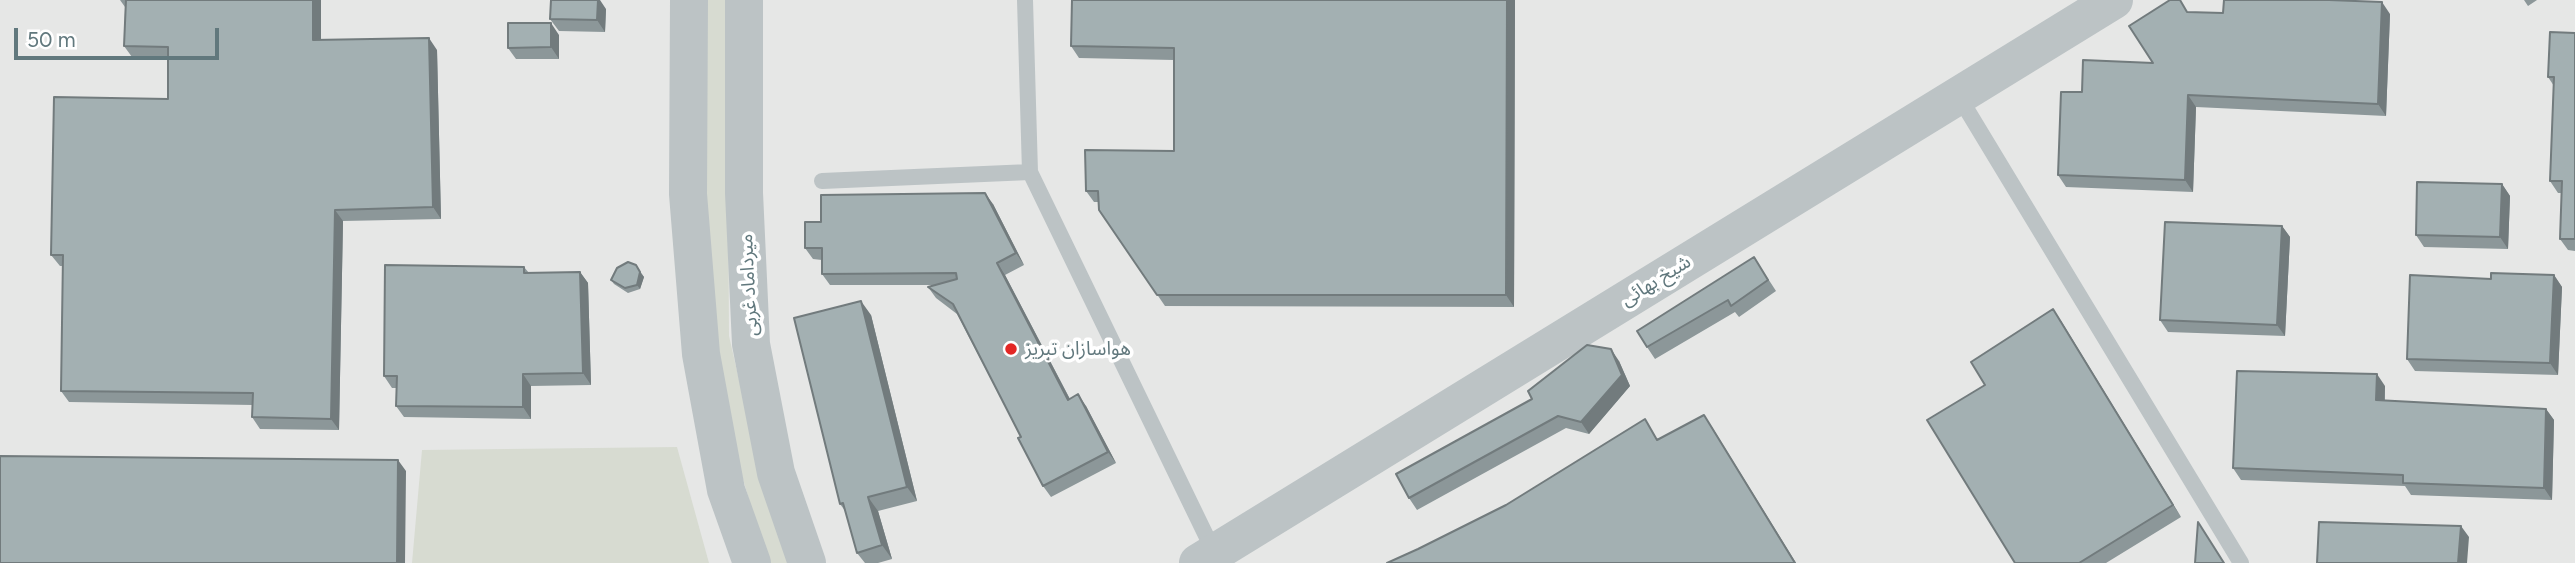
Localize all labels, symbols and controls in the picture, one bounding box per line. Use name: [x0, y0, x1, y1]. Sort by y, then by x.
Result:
scale bar: [18, 14, 222, 58]
text: 50 m: [27, 27, 76, 52]
street label: میرداماد غربی: [735, 233, 763, 337]
street label: شیخ بهائی: [1617, 251, 1695, 311]
place label: هواسازان تبریز: [1025, 338, 1131, 360]
marker: هواسازان تبریز: [1003, 341, 1019, 357]

